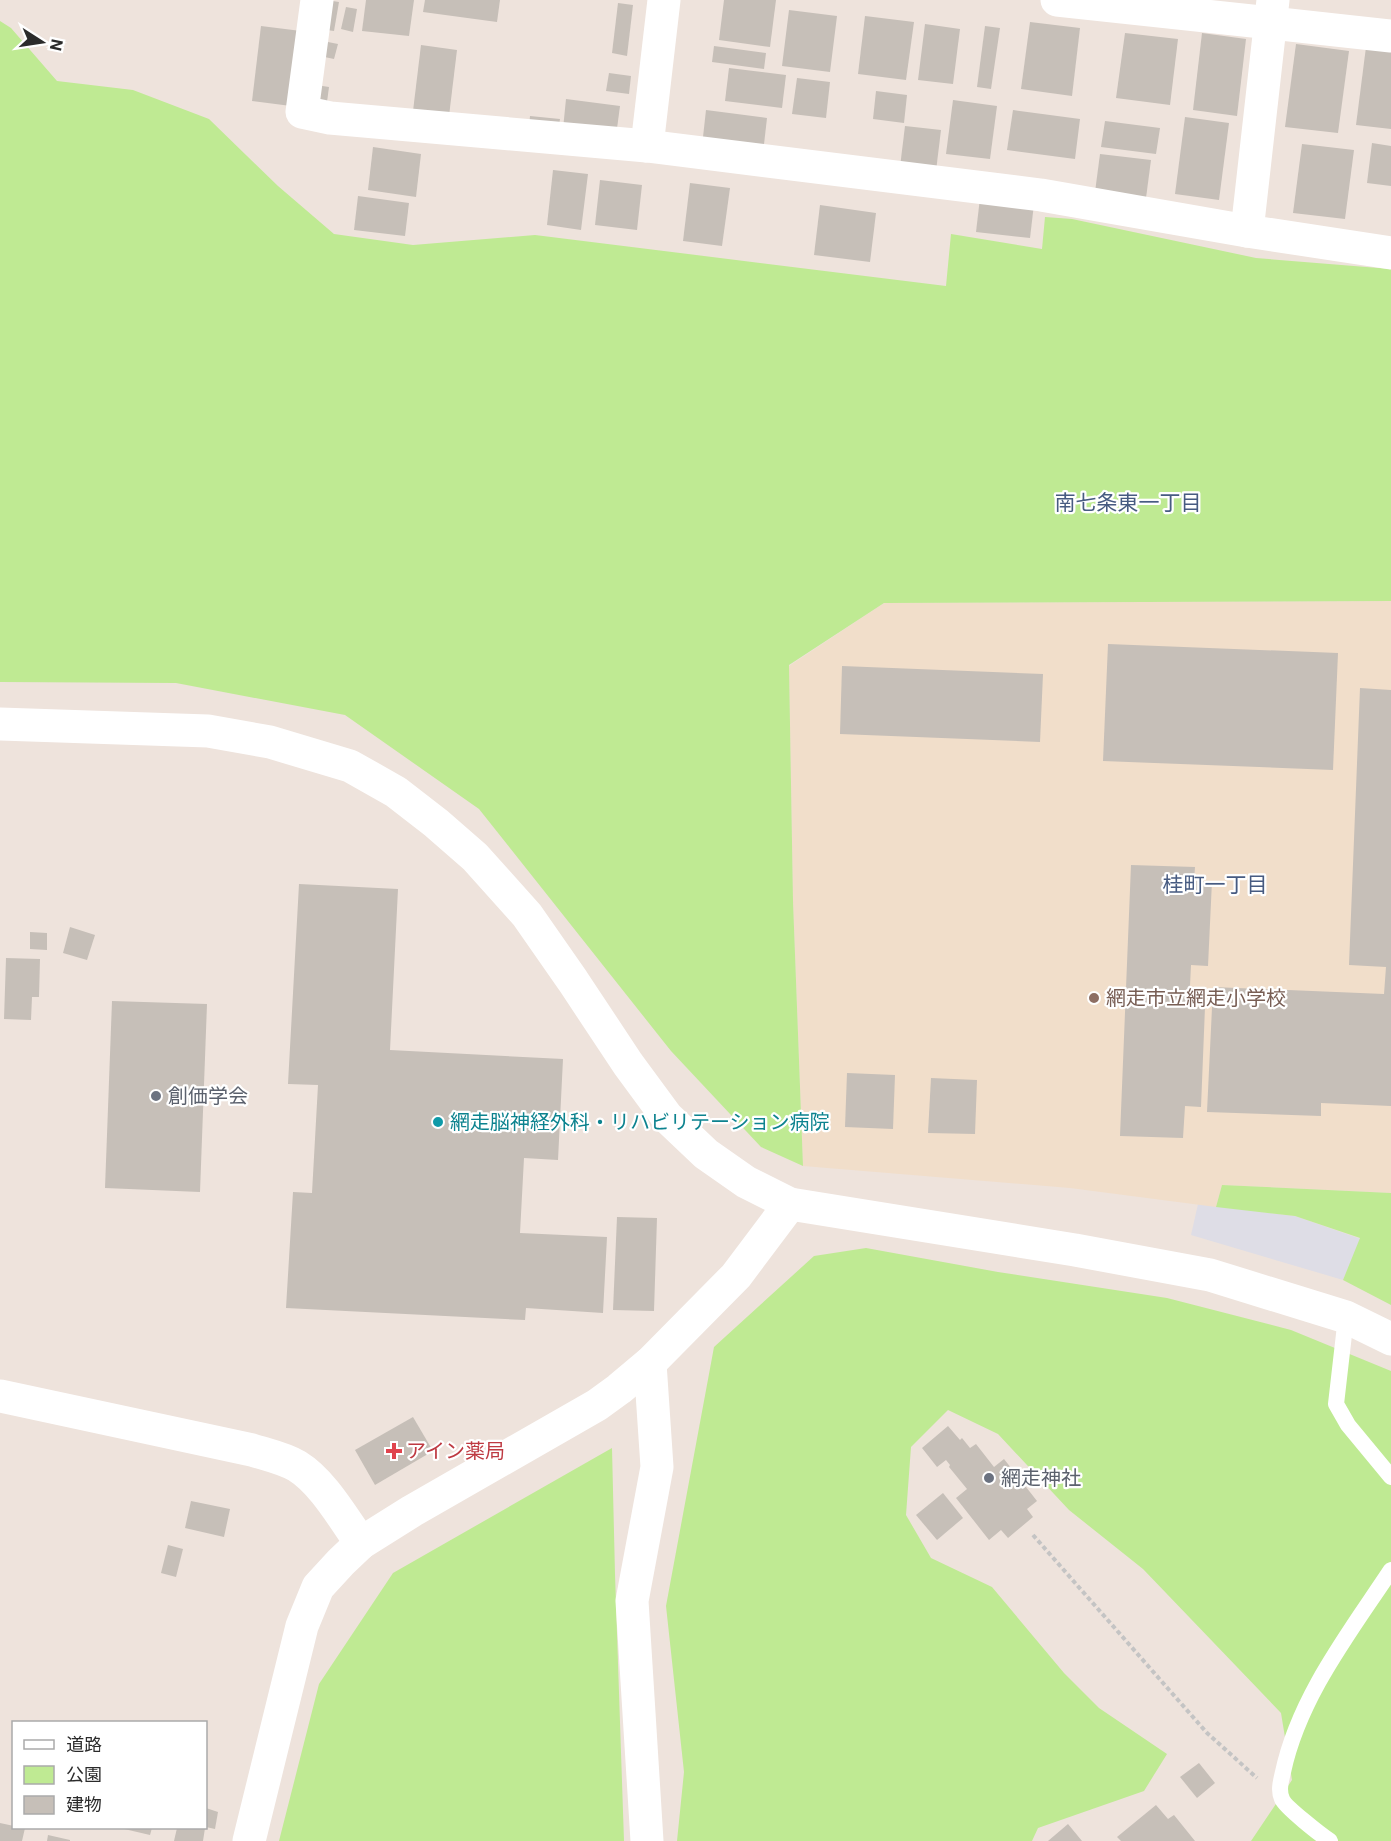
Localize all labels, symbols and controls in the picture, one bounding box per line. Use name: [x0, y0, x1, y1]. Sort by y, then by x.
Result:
north arrow: [12, 12, 72, 72]
text: N: [46, 38, 67, 53]
district label: 南七条東一丁目: [1055, 491, 1202, 515]
district label: 桂町一丁目: [1163, 873, 1268, 897]
place label: 網走市立網走小学校: [1106, 986, 1286, 1010]
marker: 網走市立網走小学校: [1087, 991, 1101, 1005]
place label: 創価学会: [168, 1084, 248, 1108]
marker: 創価学会: [149, 1089, 163, 1103]
place label: 網走脳神経外科・リハビリテーション病院: [450, 1110, 830, 1134]
marker: 網走脳神経外科・リハビリテーション病院: [431, 1115, 445, 1129]
place label: アイン薬局: [406, 1439, 505, 1463]
marker: アイン薬局: [387, 1444, 401, 1458]
place label: 網走神社: [1001, 1466, 1081, 1490]
marker: 網走神社: [982, 1471, 996, 1485]
legend: [12, 1721, 207, 1829]
text: 道路: [66, 1734, 102, 1755]
text: 公園: [66, 1764, 102, 1785]
text: 建物: [66, 1794, 102, 1815]

